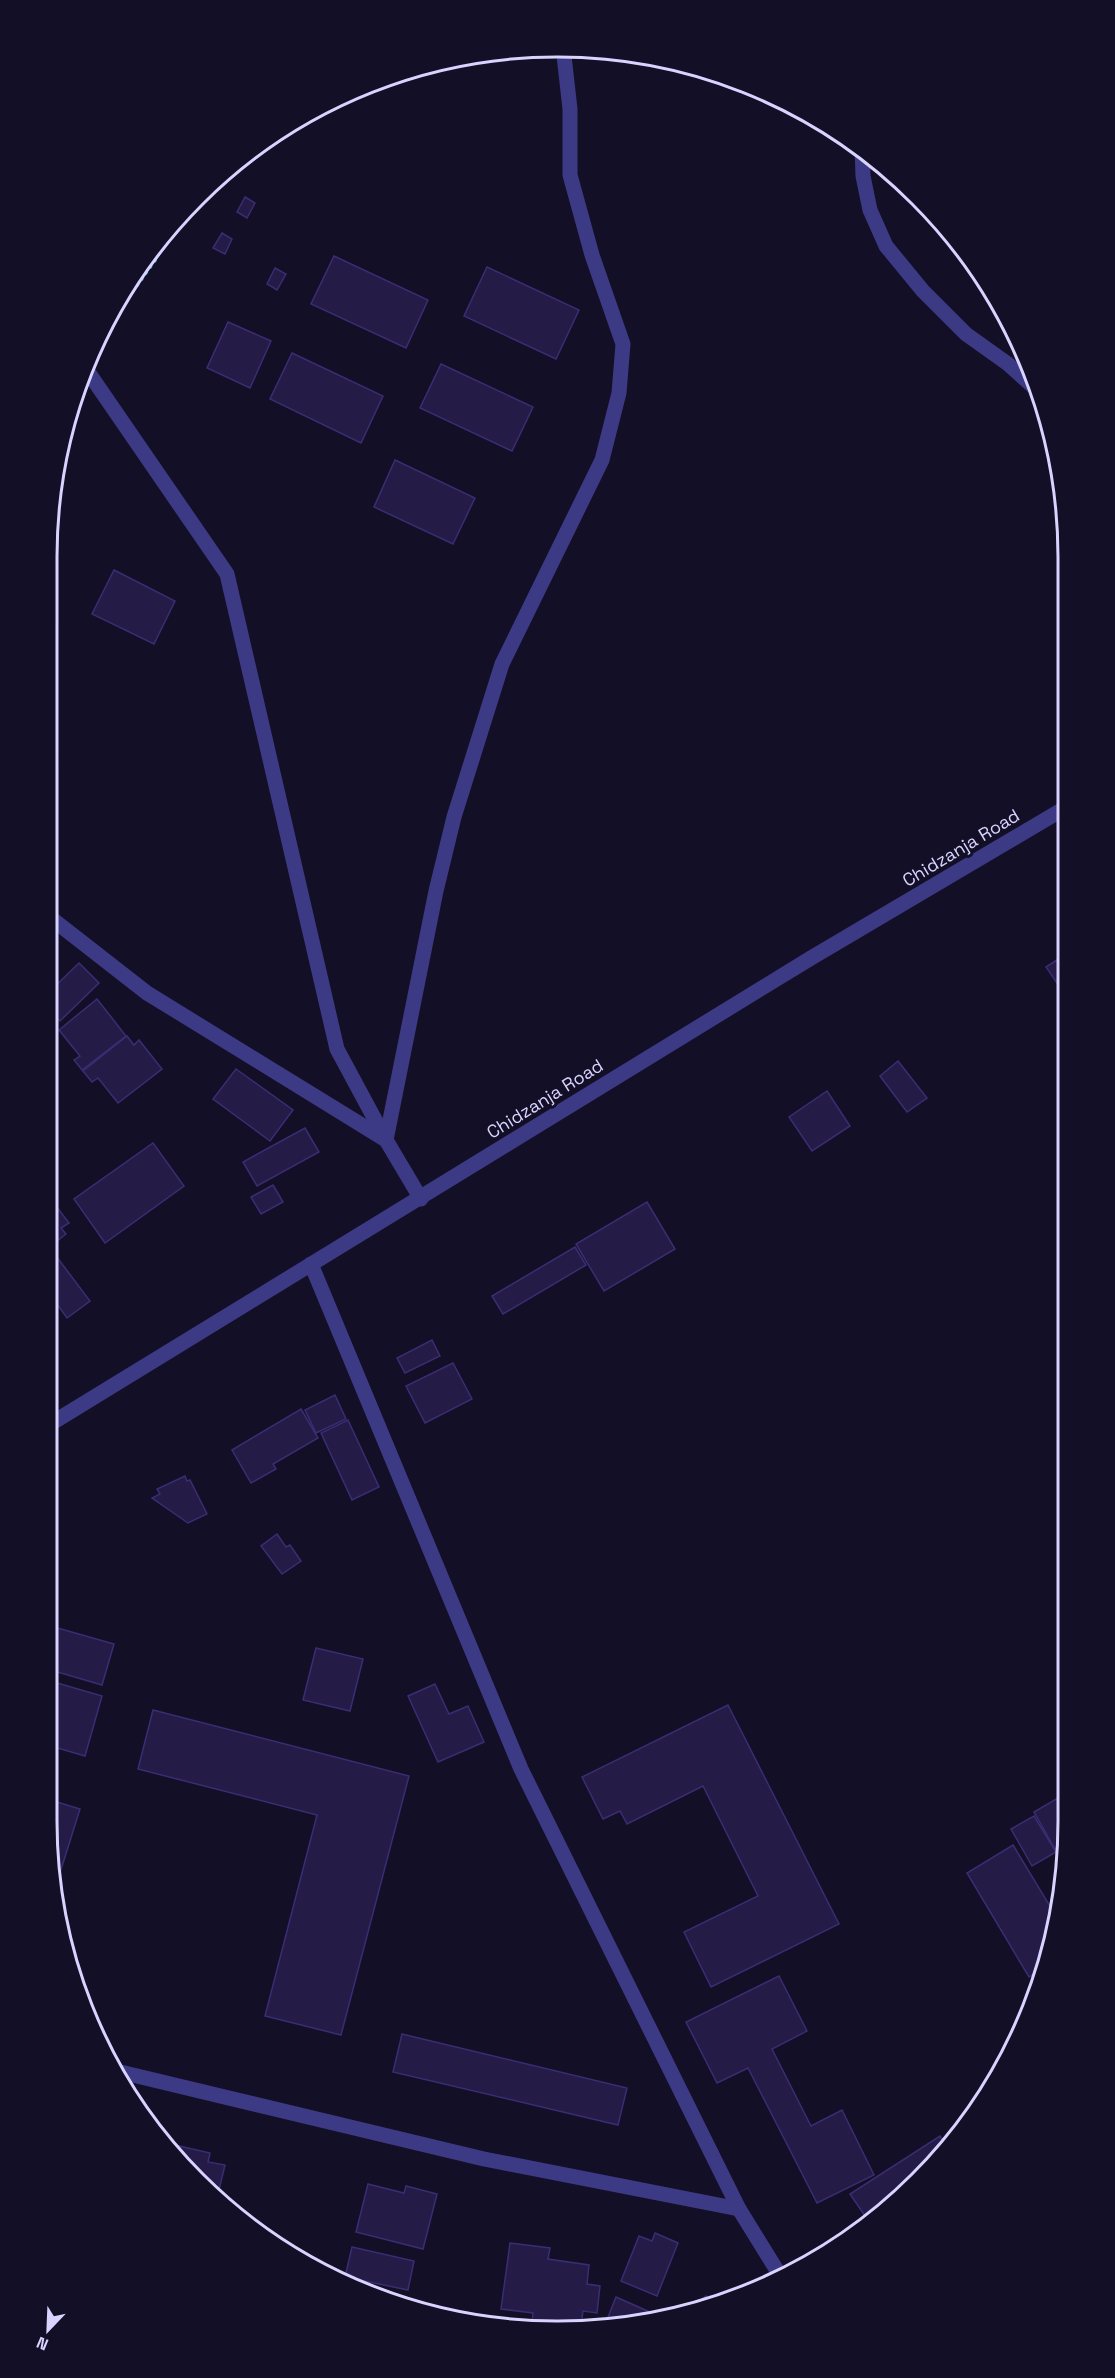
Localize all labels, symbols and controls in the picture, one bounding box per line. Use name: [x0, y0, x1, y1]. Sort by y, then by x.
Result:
street label: Chidzanja Road: [898, 803, 1024, 892]
street label: Chidzanja Road: [482, 1054, 607, 1144]
north arrow: [18, 2300, 78, 2360]
text: N: [33, 2332, 51, 2355]

